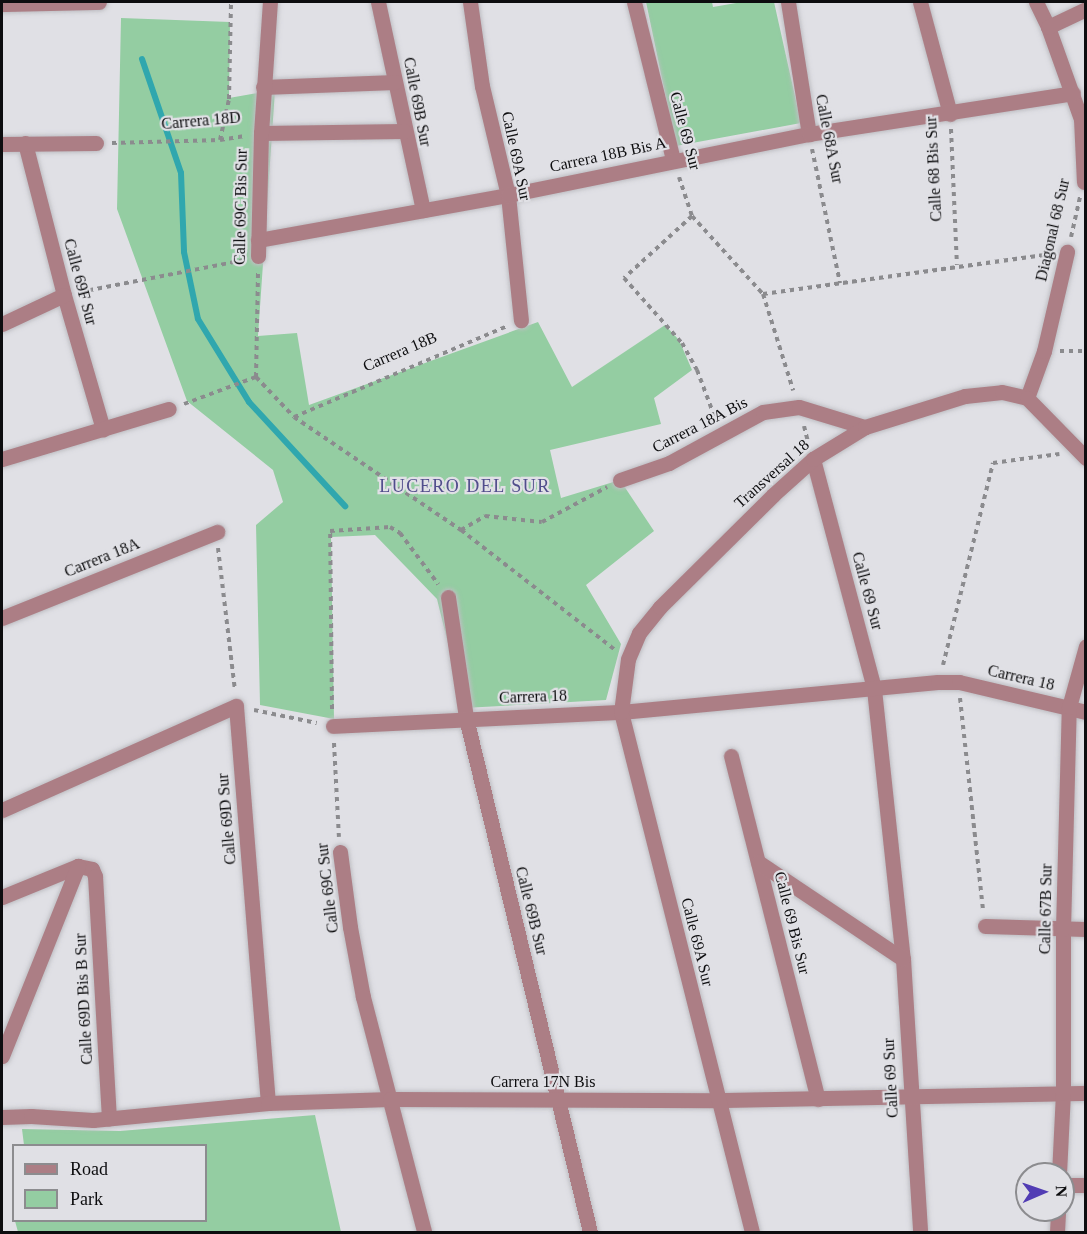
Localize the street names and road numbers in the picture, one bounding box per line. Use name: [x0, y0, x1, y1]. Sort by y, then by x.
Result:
street label: Calle 69B Sur: [399, 56, 435, 148]
street label: Calle 69 Sur: [665, 90, 705, 172]
street label: Calle 68A Sur: [811, 92, 847, 186]
street label: Carrera 18D: [161, 108, 241, 134]
street label: Calle 69A Sur: [497, 109, 535, 203]
street label: Calle 68 Bis Sur: [922, 116, 946, 222]
street label: Carrera 18B Bis A: [548, 133, 668, 177]
street label: Calle 69C Bis Sur: [230, 149, 252, 265]
street label: Diagonal 68 Sur: [1032, 177, 1074, 283]
street label: Calle 69F Sur: [59, 237, 101, 327]
street label: Carrera 18B: [360, 328, 440, 376]
street label: Carrera 18A Bis: [649, 393, 751, 457]
street label: Transversal 18: [731, 435, 813, 513]
street label: Carrera 18A: [62, 534, 142, 582]
street label: Calle 69 Sur: [847, 550, 887, 632]
street label: Carrera 18: [986, 661, 1056, 695]
street label: Carrera 18: [499, 686, 567, 708]
street label: Calle 69D Sur: [213, 773, 241, 865]
street label: Calle 69C Sur: [313, 842, 343, 934]
street label: Calle 67B Sur: [1036, 864, 1056, 954]
street label: Calle 69B Sur: [511, 865, 551, 957]
street label: Calle 69 Bis Sur: [770, 870, 814, 976]
street label: Calle 69A Sur: [677, 895, 717, 989]
street label: Calle 69D Bis B Sur: [71, 933, 97, 1065]
street label: Calle 69 Sur: [879, 1038, 903, 1118]
street label: Carrera 17N Bis: [491, 1072, 595, 1092]

